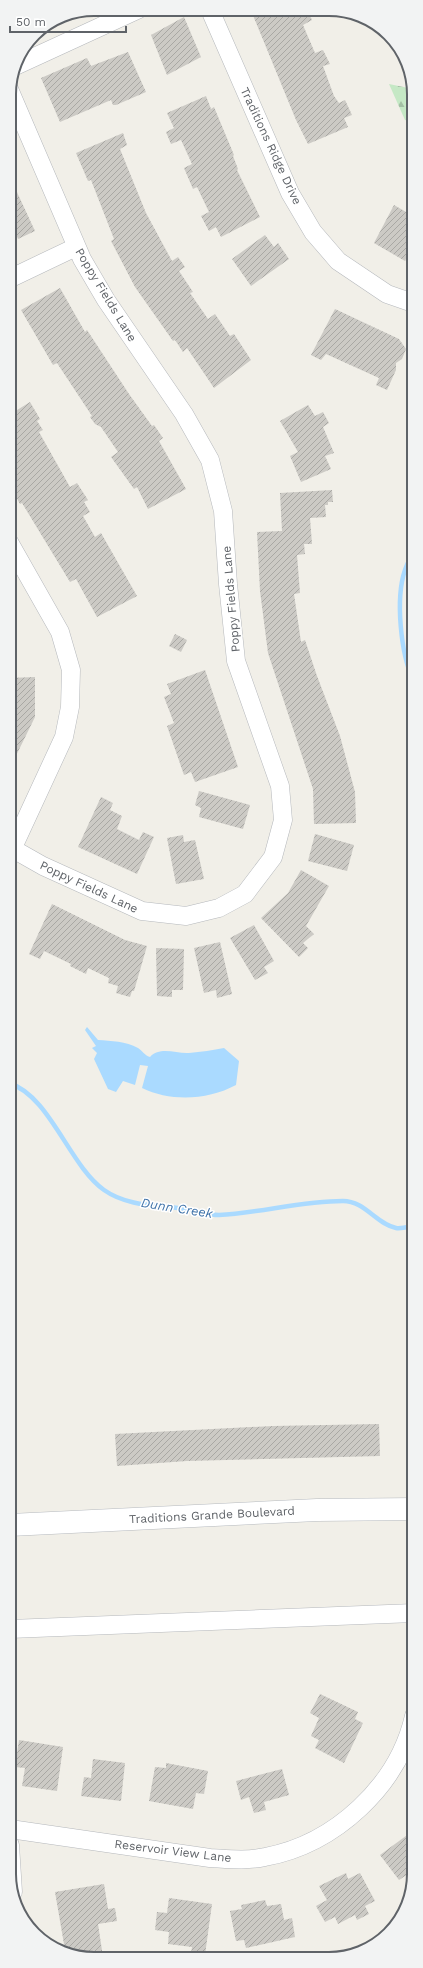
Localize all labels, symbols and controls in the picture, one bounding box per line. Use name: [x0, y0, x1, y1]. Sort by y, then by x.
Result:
scale bar: [10, 8, 126, 34]
text: 50 m: [16, 15, 46, 29]
street label: Traditions Ridge Drive: [238, 85, 304, 207]
street label: Poppy Fields Lane: [73, 246, 139, 344]
street label: Poppy Fields Lane: [219, 545, 243, 653]
street label: Poppy Fields Lane: [38, 858, 140, 916]
water label: Dunn Creek: [140, 1195, 215, 1221]
street label: Traditions Grande Boulevard: [129, 1504, 295, 1526]
street label: Reservoir View Lane: [114, 1837, 232, 1865]

